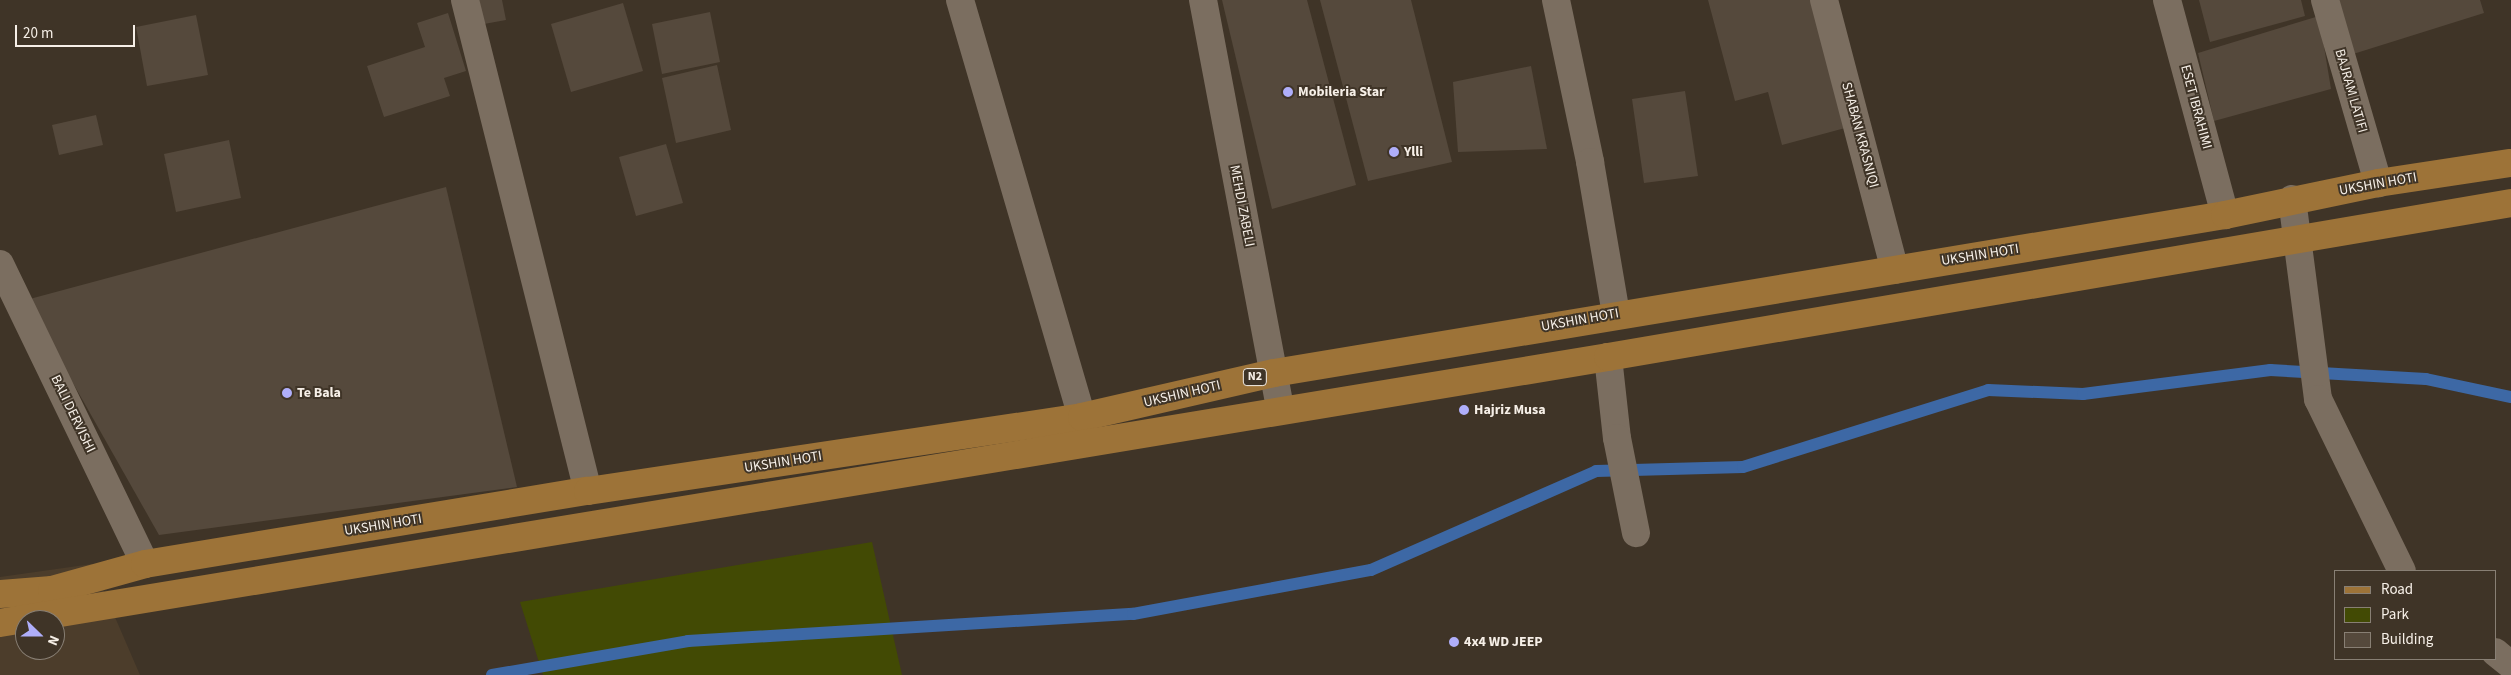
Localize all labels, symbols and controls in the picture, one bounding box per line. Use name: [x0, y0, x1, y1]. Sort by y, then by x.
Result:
scale bar: [18, 15, 138, 47]
text: 20 m: [23, 23, 53, 44]
street label: BAJRAM LATIFI: [2331, 47, 2371, 135]
street label: ESET IBRAHIMI: [2177, 63, 2215, 151]
street label: SHABAN KRASNIQI: [1838, 80, 1882, 190]
place label: Mobileria Star: [1298, 84, 1385, 100]
marker: Mobileria Star: [1282, 86, 1294, 98]
place label: Ylli: [1404, 144, 1423, 160]
marker: Ylli: [1388, 146, 1400, 158]
street label: MEHDI ZABELI: [1226, 164, 1258, 248]
street label: UKSHIN HOTI: [2338, 169, 2418, 199]
street label: UKSHIN HOTI: [1940, 241, 2020, 269]
street label: UKSHIN HOTI: [1540, 305, 1620, 335]
road number: N2: [1242, 368, 1268, 387]
street label: BALI DERVISHI: [47, 372, 99, 456]
street label: UKSHIN HOTI: [1142, 377, 1222, 411]
place label: Te Bala: [297, 385, 341, 401]
marker: Te Bala: [281, 387, 293, 399]
place label: Hajriz Musa: [1474, 402, 1546, 418]
marker: Hajriz Musa: [1458, 404, 1470, 416]
street label: UKSHIN HOTI: [743, 448, 823, 476]
street label: UKSHIN HOTI: [343, 511, 423, 539]
legend: [2334, 570, 2496, 660]
text: Road: [2381, 579, 2413, 600]
text: Park: [2381, 604, 2409, 625]
north arrow: [15, 610, 65, 660]
text: Building: [2381, 629, 2433, 650]
text: N: [42, 632, 64, 648]
place label: 4x4 WD JEEP: [1464, 634, 1543, 650]
marker: 4x4 WD JEEP: [1448, 636, 1460, 648]

